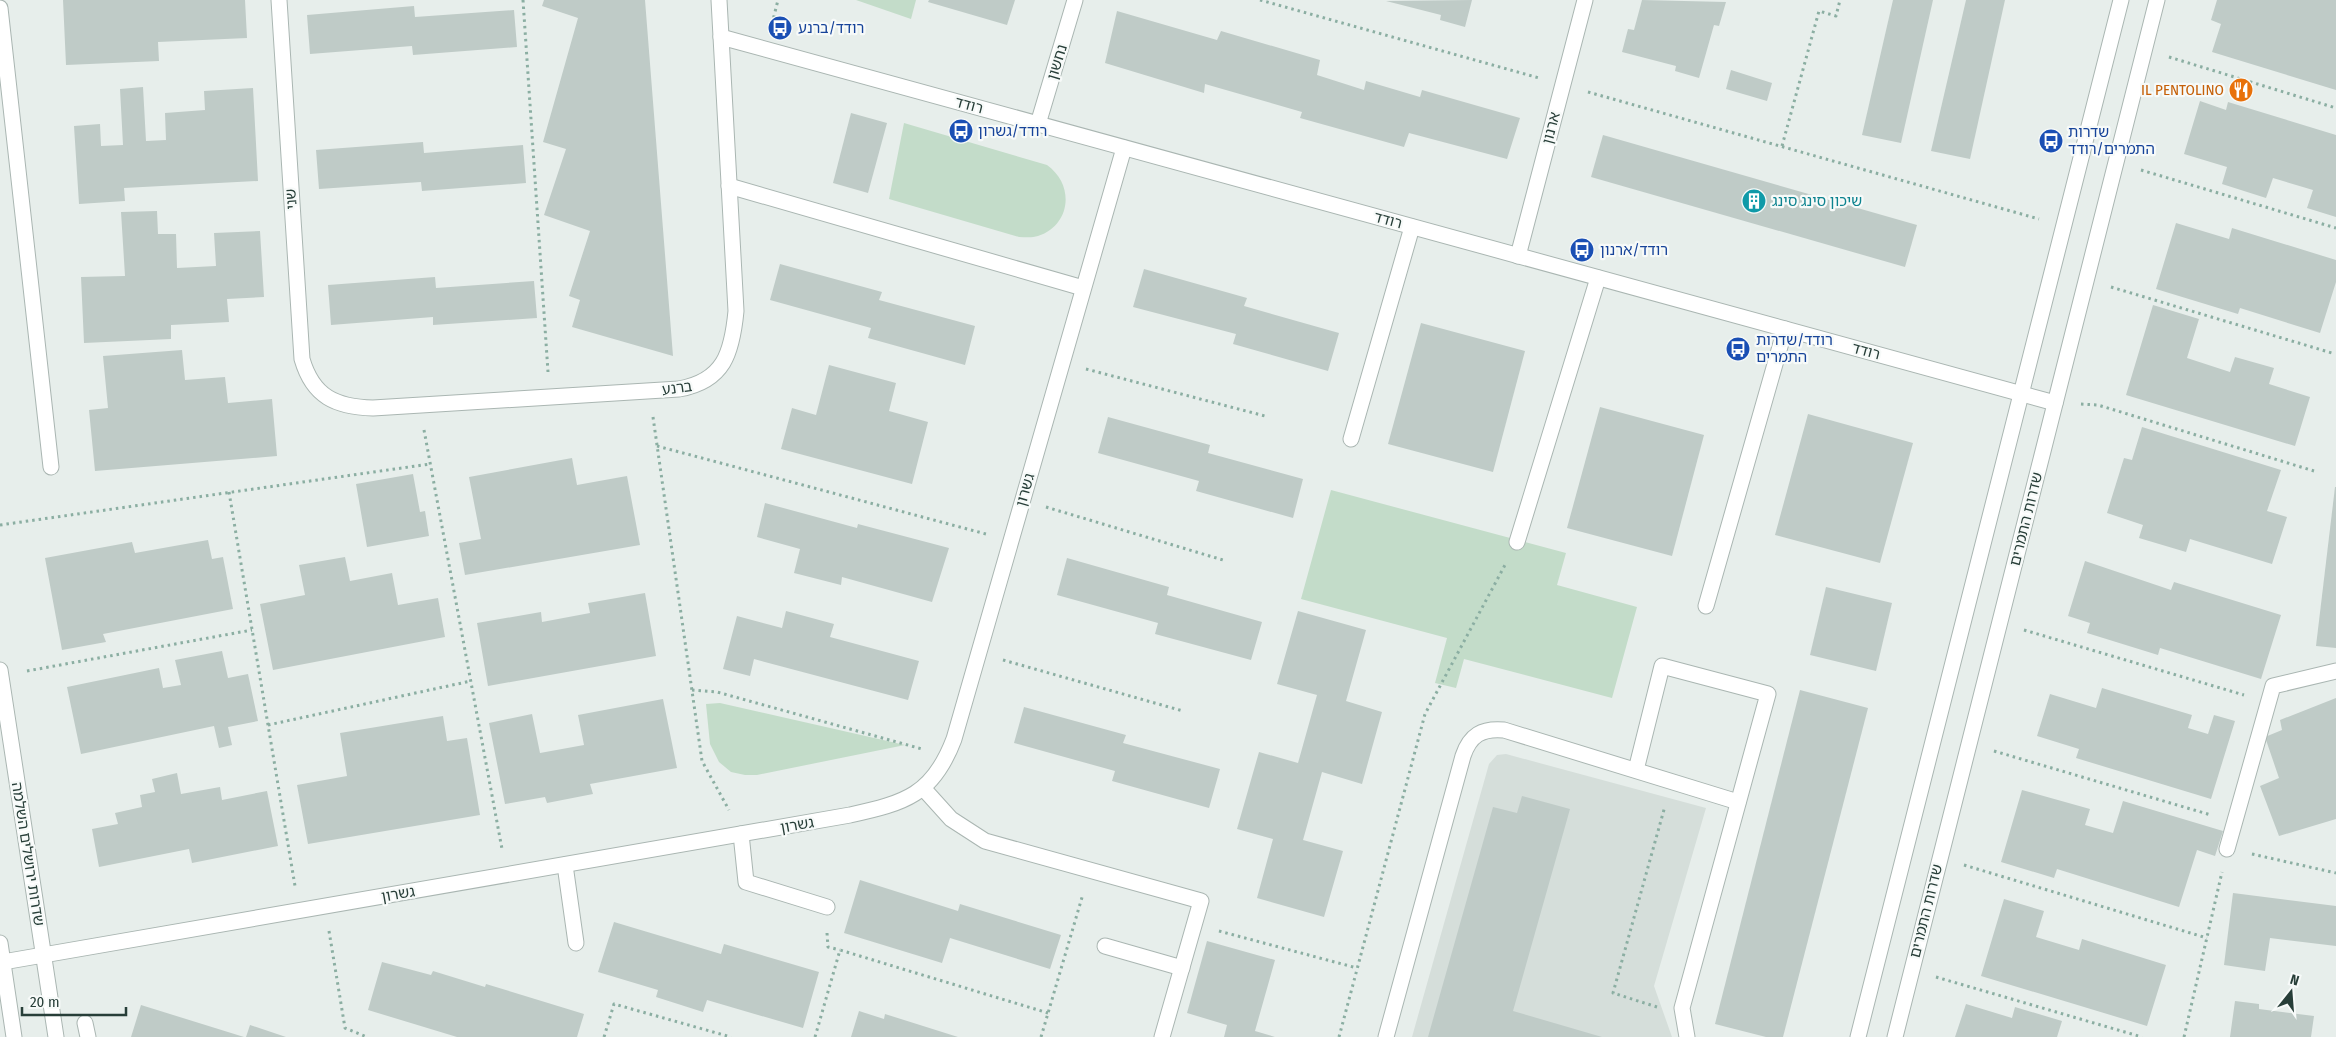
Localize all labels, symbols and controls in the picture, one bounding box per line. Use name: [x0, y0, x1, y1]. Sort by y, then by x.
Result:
bus stop icon: רודד/ברנע: [767, 15, 793, 41]
place label: רודד/ברנע: [798, 19, 864, 37]
street label: נחשון: [1043, 42, 1071, 82]
restaurant icon: IL PENTOLINO: [2228, 77, 2254, 103]
place label: IL PENTOLINO: [2141, 81, 2224, 99]
street label: רודד: [953, 93, 985, 117]
street label: ארנון: [1538, 110, 1564, 146]
bus stop icon: רודד/גשרון: [948, 118, 974, 144]
place label: רודד/גשרון: [978, 122, 1047, 140]
place label: שדרות התמרים/רודד: [2068, 123, 2155, 158]
bus stop icon: שדרות התמרים/רודד: [2038, 128, 2064, 154]
street label: שני: [281, 188, 301, 210]
building icon: שיכון סינג סינג: [1741, 188, 1767, 214]
place label: שיכון סינג סינג: [1772, 192, 1862, 210]
street label: רודד: [1372, 208, 1404, 232]
bus stop icon: רודד/ארנון: [1569, 237, 1595, 263]
place label: רודד/ארנון: [1600, 241, 1668, 259]
place label: רודד/שדרות התמרים: [1756, 331, 1833, 366]
bus stop icon: רודד/שדרות התמרים: [1725, 336, 1751, 362]
street label: רודד: [1850, 339, 1882, 363]
street label: ברנע: [661, 377, 694, 399]
street label: שדרות התמרים: [2006, 470, 2046, 568]
street label: גשרון: [1012, 471, 1038, 509]
street label: שדרות ירושלים השלמה: [8, 781, 48, 927]
street label: גשרון: [779, 813, 816, 837]
street label: שדרות התמרים: [1906, 862, 1946, 960]
street label: גשרון: [380, 882, 417, 906]
north arrow: [2266, 967, 2316, 1017]
text: N: [2288, 971, 2301, 989]
scale bar: [22, 984, 126, 1016]
text: 20 m: [30, 993, 60, 1011]

